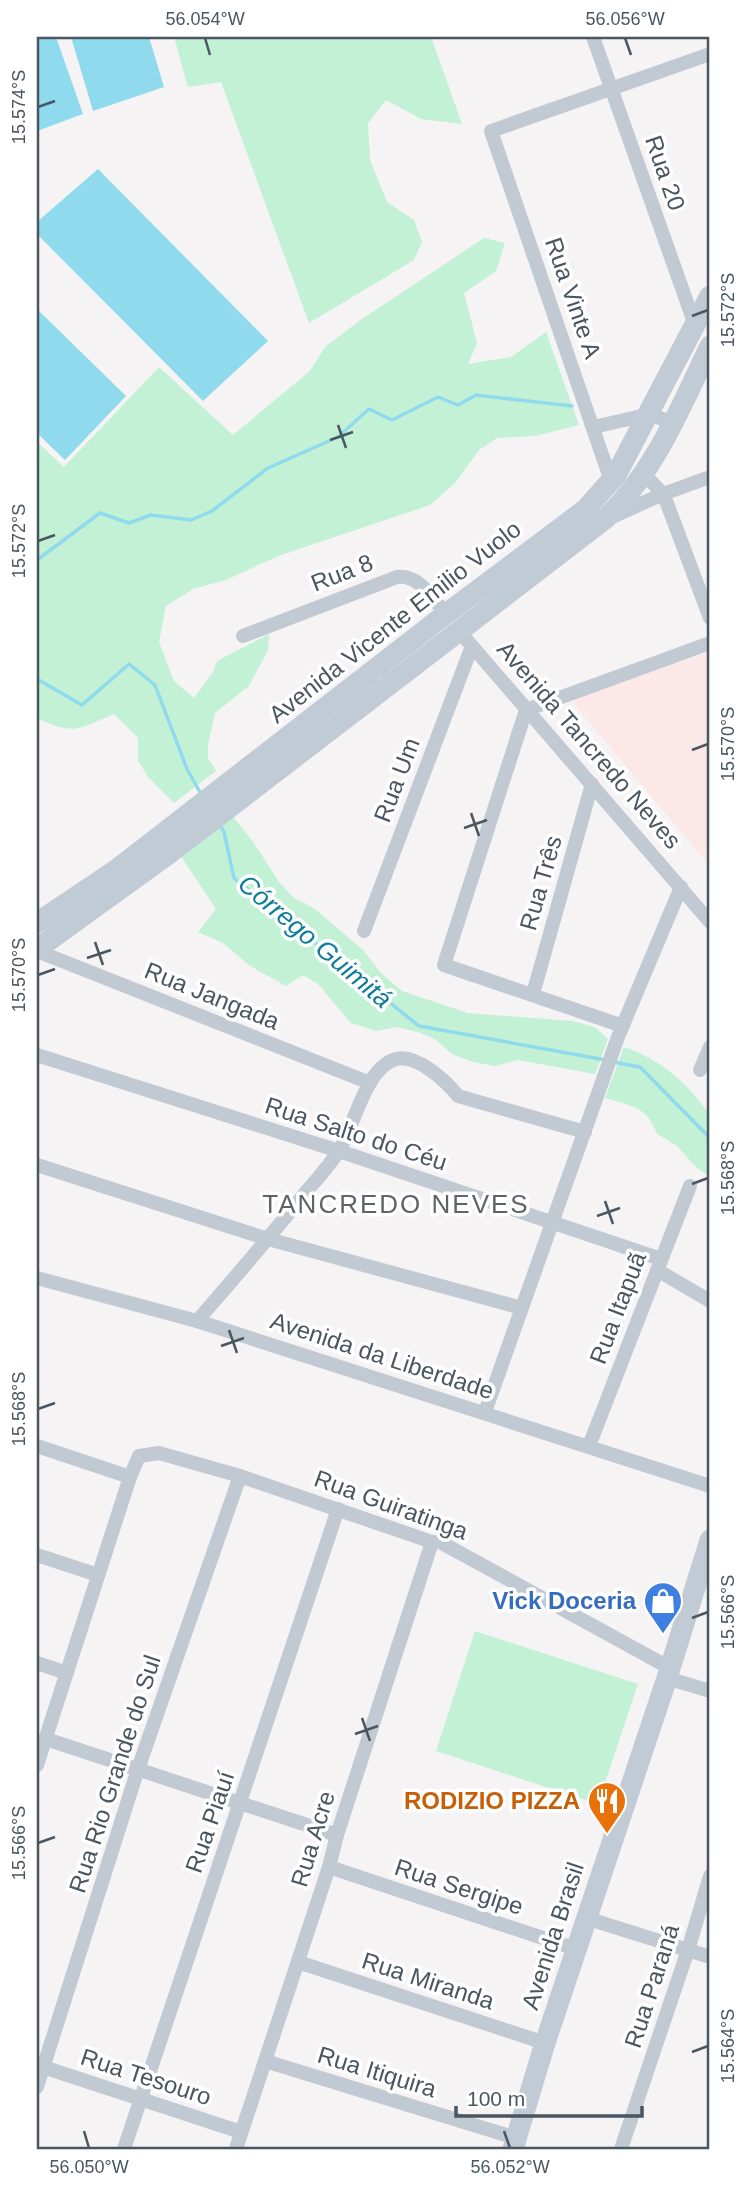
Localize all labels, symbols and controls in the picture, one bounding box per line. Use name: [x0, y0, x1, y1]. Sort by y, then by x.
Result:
text: 56.054°W: [165, 9, 245, 29]
text: 56.056°W: [585, 9, 665, 29]
text: 15.574°S: [9, 70, 29, 144]
street label: Rua 20: [640, 132, 691, 214]
street label: Rua Vinte A: [540, 234, 607, 362]
text: 15.572°S: [718, 273, 738, 347]
text: 15.572°S: [9, 504, 29, 578]
street label: Avenida Vicente Emilio Vuolo: [264, 515, 526, 728]
street label: Rua 8: [307, 548, 377, 597]
street label: Avenida Tancredo Neves: [492, 635, 687, 854]
text: 15.570°S: [718, 707, 738, 781]
street label: Rua Um: [368, 734, 425, 826]
street label: Rua Três: [514, 832, 567, 933]
water label: Córrego Guimitá: [232, 868, 398, 1014]
text: 15.570°S: [9, 938, 29, 1012]
street label: Rua Jangada: [141, 956, 284, 1035]
street label: Rua Salto do Céu: [262, 1091, 450, 1176]
text: 15.568°S: [718, 1141, 738, 1215]
district label: TANCREDO NEVES: [262, 1189, 530, 1219]
street label: Rua Itapuã: [584, 1248, 651, 1367]
street label: Avenida da Liberdade: [267, 1307, 497, 1404]
text: 15.568°S: [9, 1372, 29, 1446]
street label: Rua Guiratinga: [311, 1464, 472, 1545]
text: 15.566°S: [718, 1575, 738, 1649]
shop icon: Vick Doceria: [642, 1580, 684, 1635]
place label: Vick Doceria: [492, 1587, 637, 1614]
street label: Rua Rio Grande do Sul: [63, 1652, 166, 1896]
street label: Rua Piauí: [180, 1767, 240, 1876]
restaurant icon: RODIZIO PIZZA: [586, 1780, 628, 1835]
place label: RODIZIO PIZZA: [404, 1787, 580, 1814]
street label: Rua Acre: [285, 1788, 340, 1890]
text: 15.566°S: [9, 1806, 29, 1880]
street label: Rua Sergipe: [392, 1853, 527, 1920]
street label: Avenida Brasil: [516, 1859, 589, 2013]
street label: Rua Paraná: [619, 1920, 684, 2051]
street label: Rua Miranda: [359, 1946, 498, 2015]
text: 15.564°S: [718, 2009, 738, 2083]
street label: Rua Itiquira: [315, 2041, 440, 2103]
street label: Rua Tesouro: [77, 2043, 215, 2110]
scale bar: [456, 2074, 642, 2118]
text: 100 m: [467, 2087, 525, 2110]
text: 56.050°W: [49, 2157, 129, 2177]
text: 56.052°W: [470, 2157, 550, 2177]

